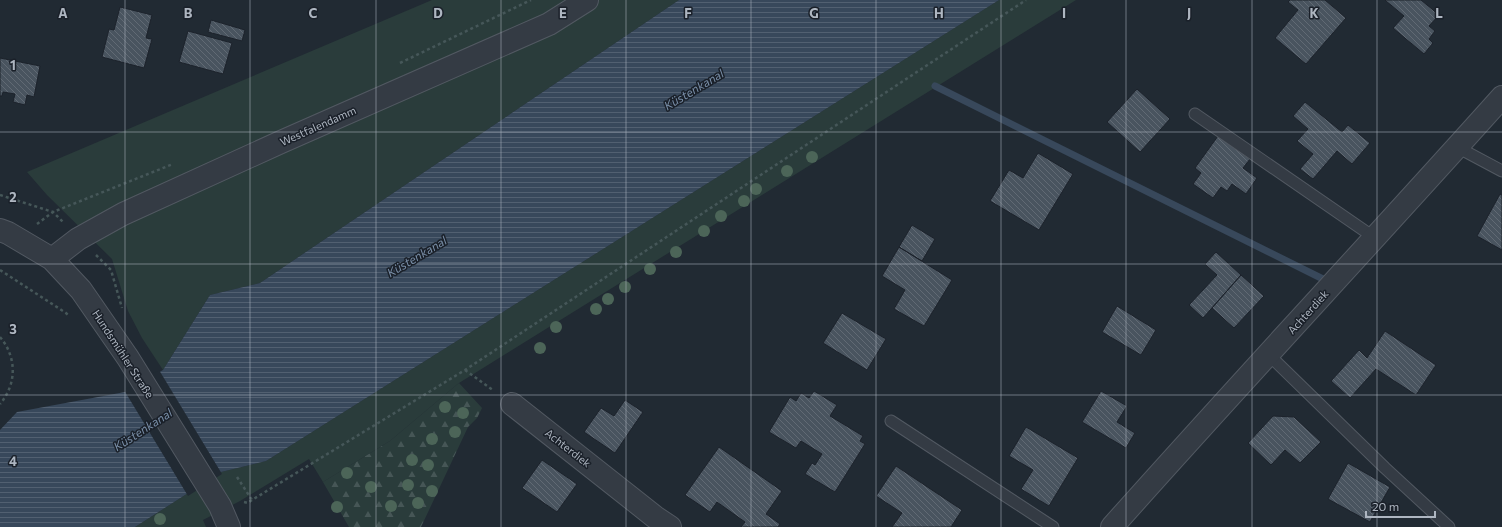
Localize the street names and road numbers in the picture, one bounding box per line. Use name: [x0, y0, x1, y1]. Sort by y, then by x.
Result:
street label: Westfalendamm: [278, 103, 358, 148]
street label: Achterdiek: [1285, 287, 1331, 336]
street label: Hundsmühler Straße: [90, 307, 157, 400]
street label: Achterdiek: [543, 426, 594, 470]

